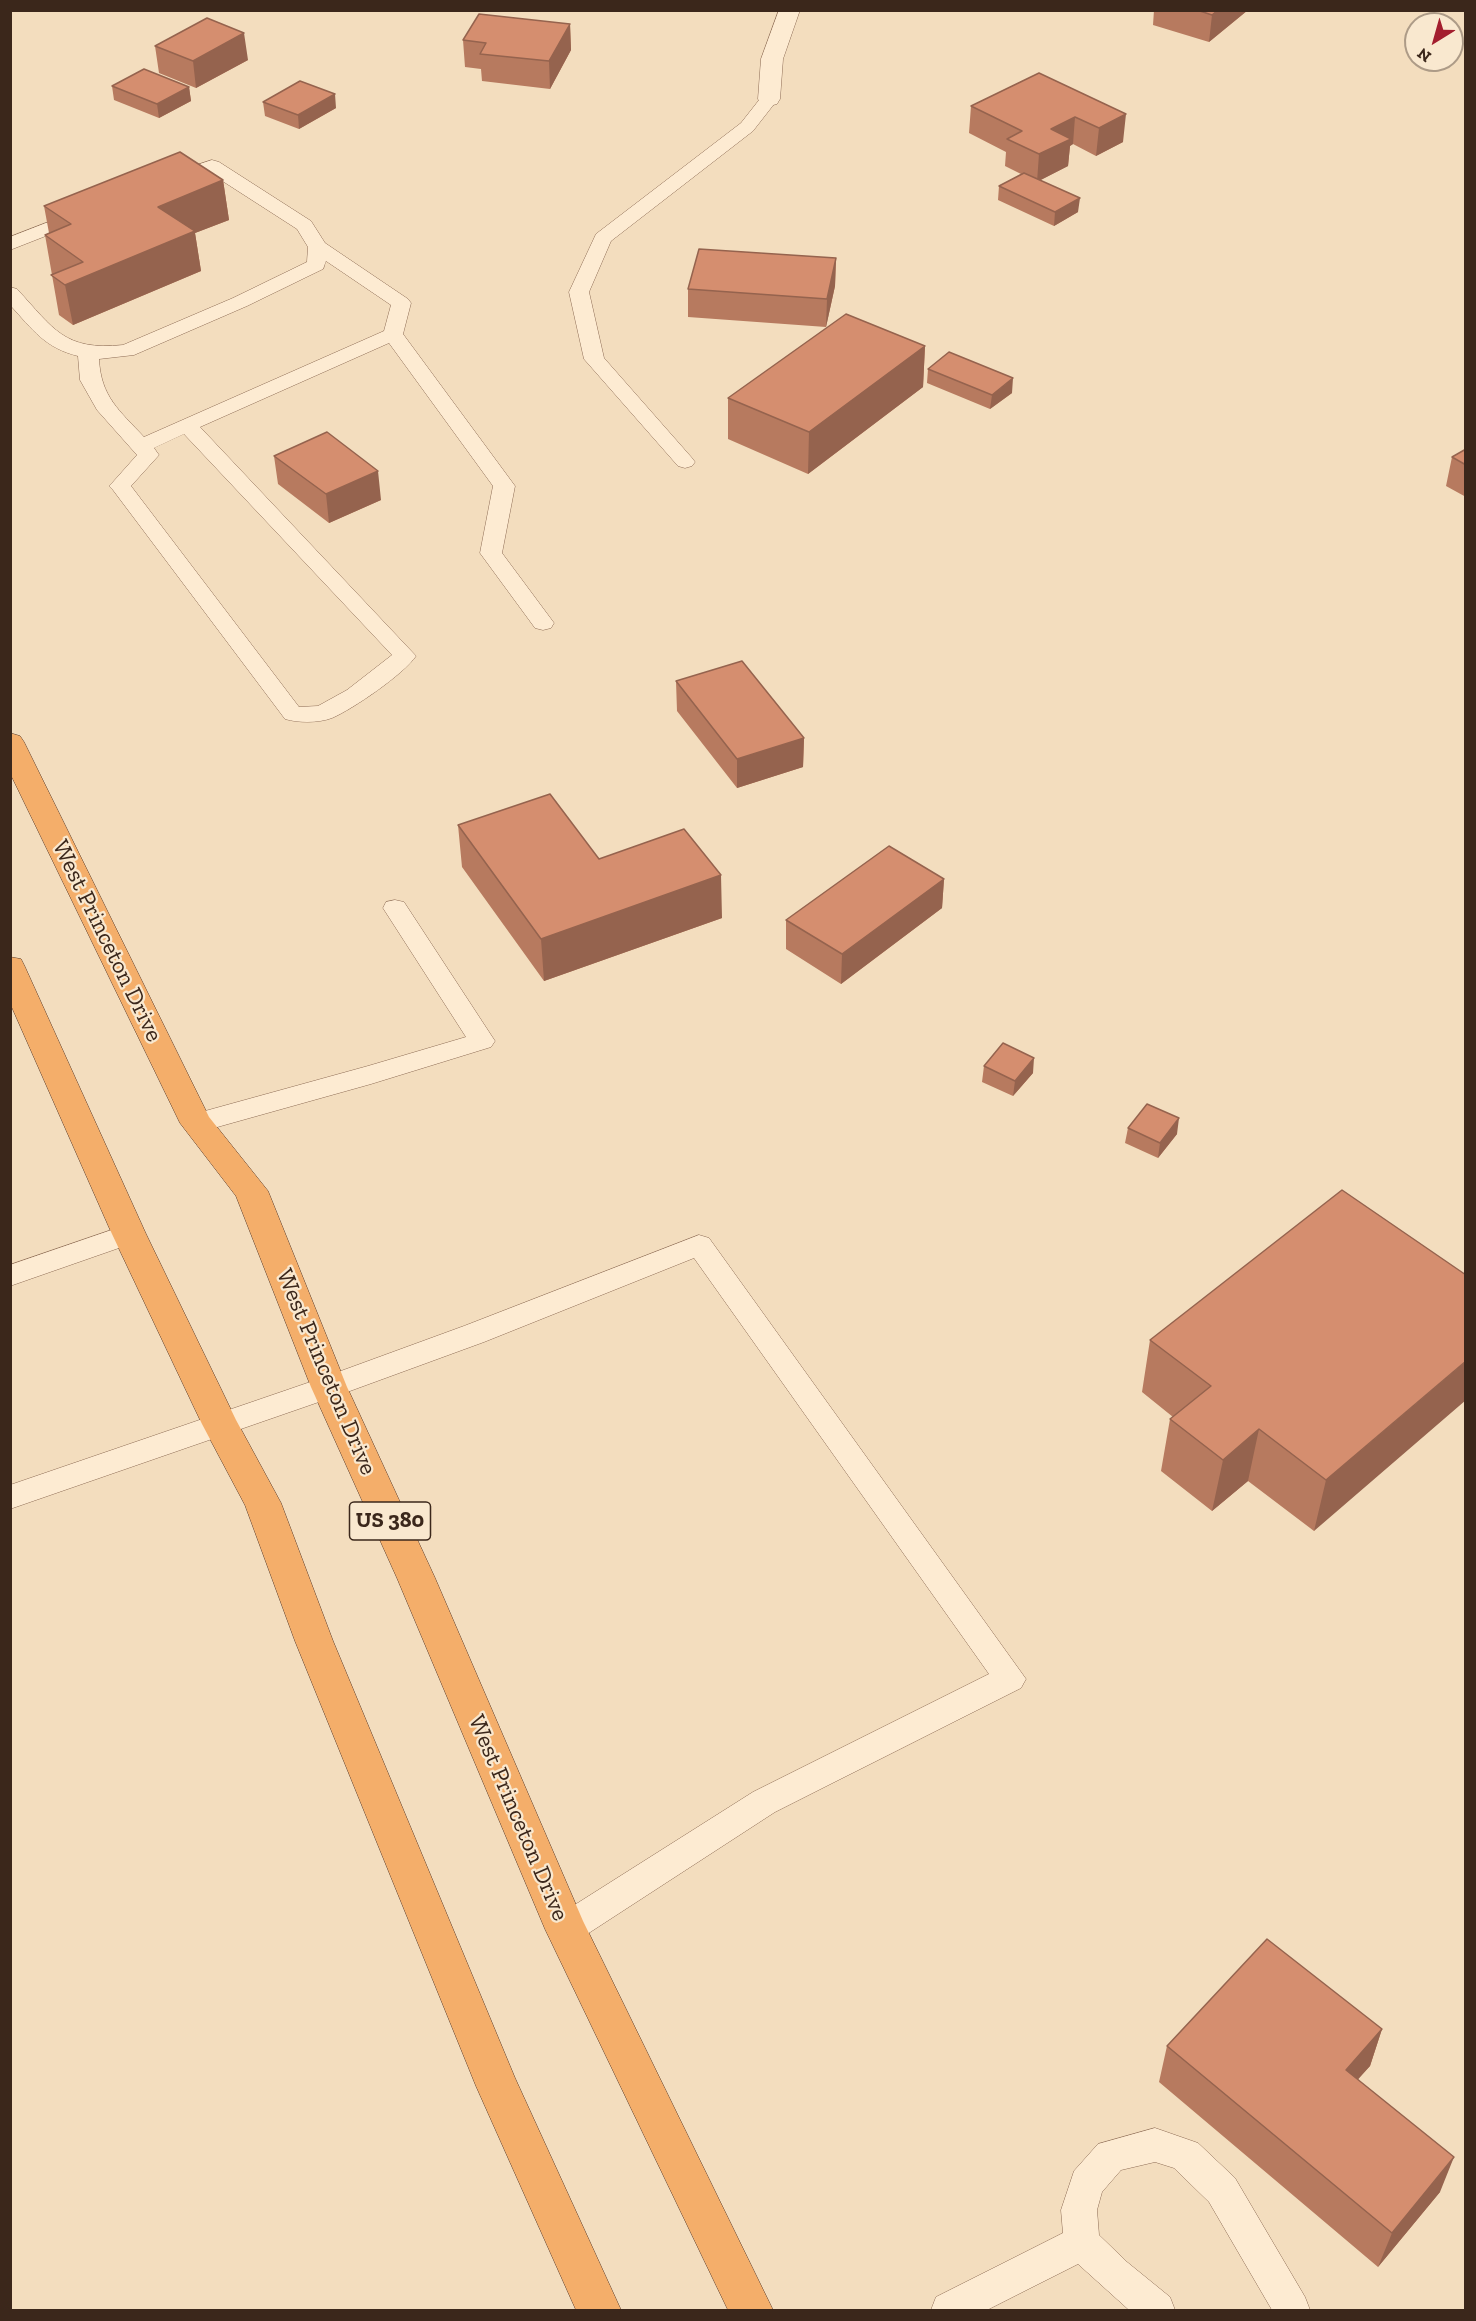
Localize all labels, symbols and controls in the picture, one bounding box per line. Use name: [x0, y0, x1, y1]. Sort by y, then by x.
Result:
north arrow: [1404, 12, 1464, 72]
text: N: [1413, 44, 1435, 66]
street label: West Princeton Drive: [46, 835, 168, 1047]
street label: West Princeton Drive: [270, 1265, 382, 1479]
road number: US 380: [350, 1502, 430, 1540]
street label: West Princeton Drive: [462, 1711, 574, 1925]

